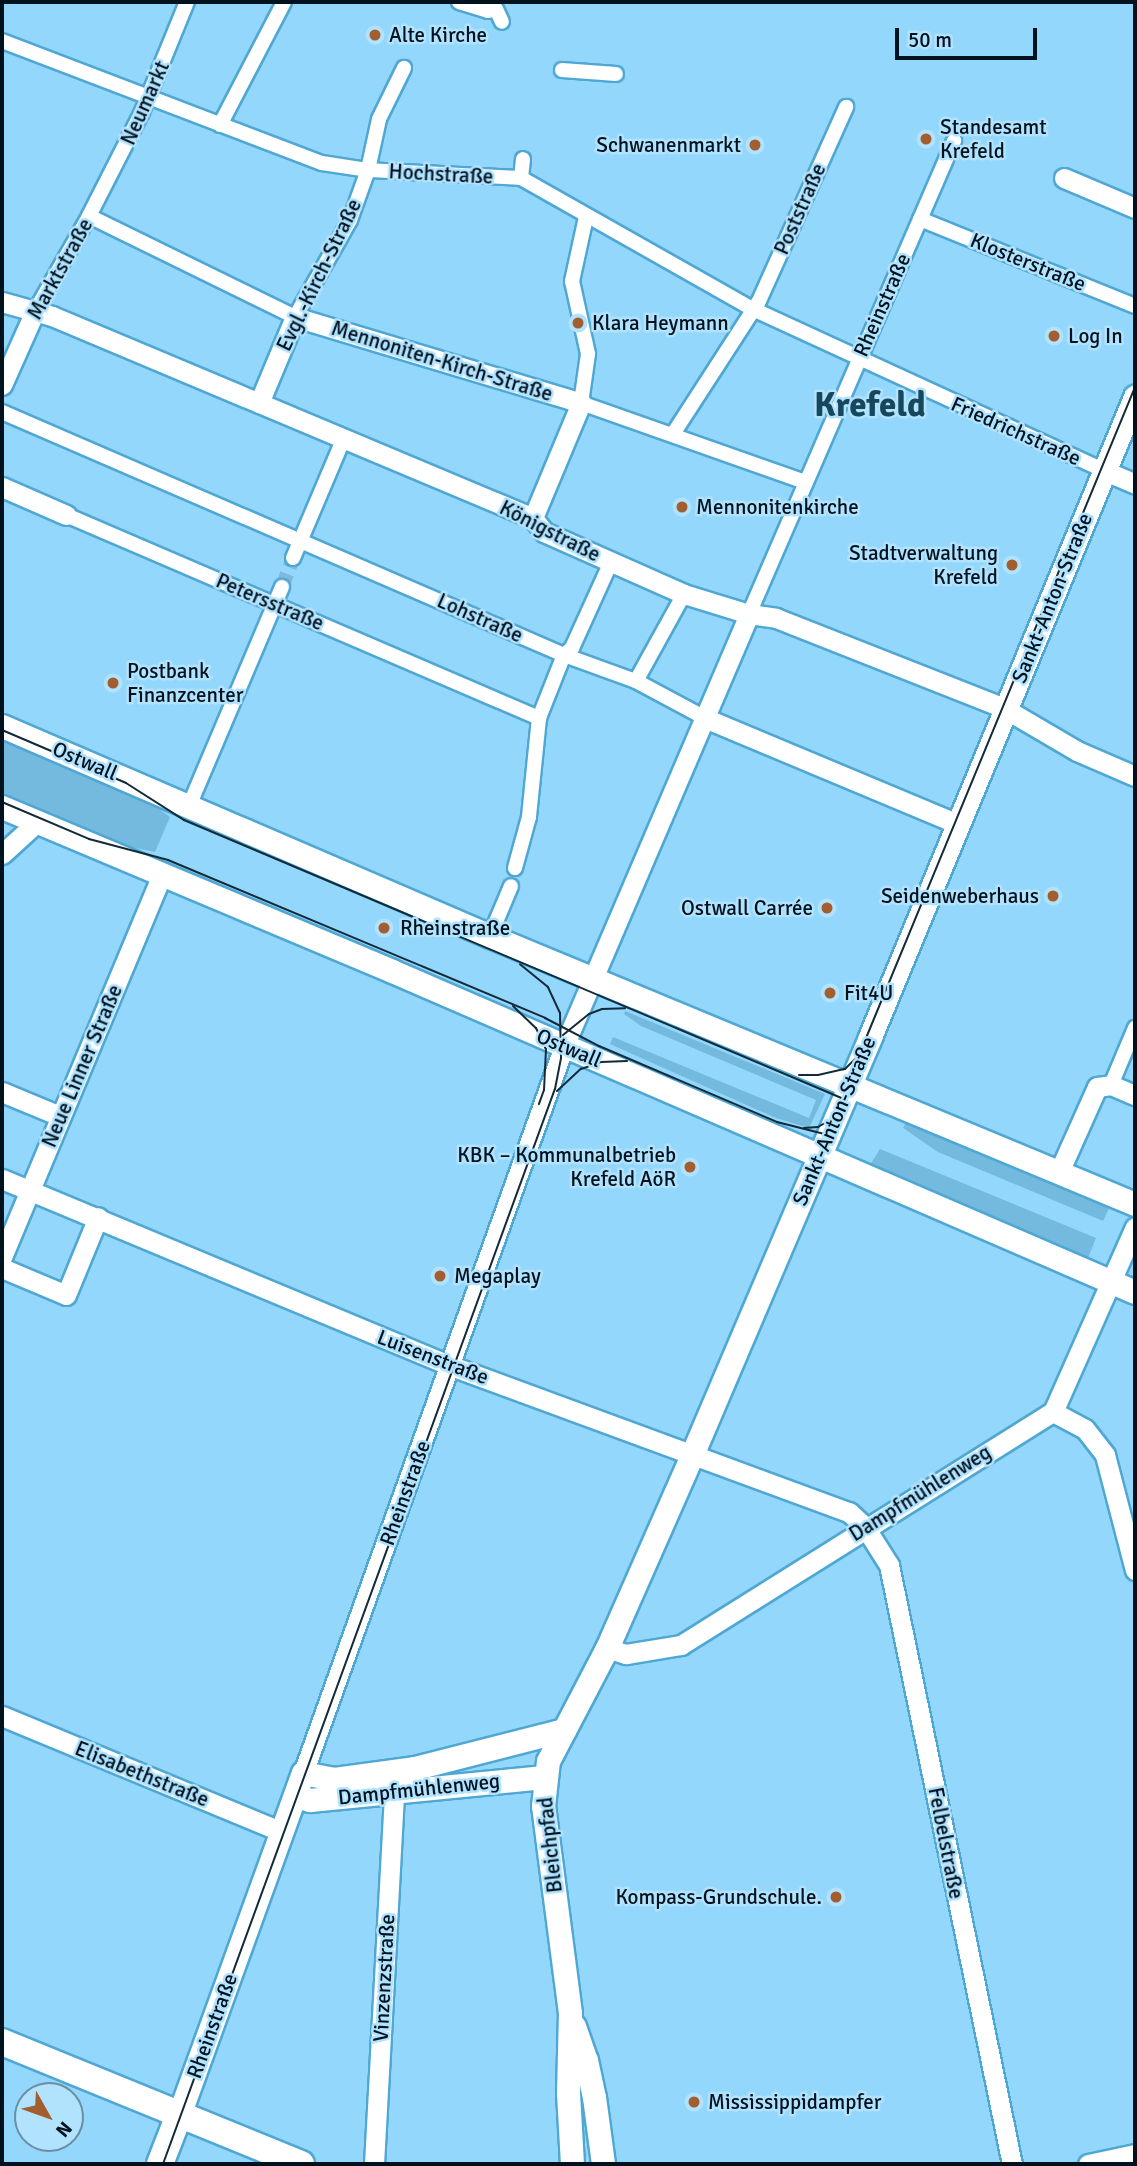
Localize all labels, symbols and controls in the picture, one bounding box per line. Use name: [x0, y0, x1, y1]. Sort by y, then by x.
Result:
scale bar: [899, 14, 1041, 58]
place label: Alte Kirche: [389, 22, 487, 48]
marker: Alte Kirche: [367, 27, 383, 43]
text: 50 m: [908, 27, 952, 53]
street label: Neumarkt: [115, 57, 175, 149]
place label: Standesamt Krefeld: [940, 114, 1047, 164]
marker: Standesamt Krefeld: [918, 131, 934, 147]
place label: Schwanenmarkt: [596, 132, 741, 158]
marker: Schwanenmarkt: [747, 137, 763, 153]
street label: Hochstraße: [388, 159, 494, 189]
street label: Poststraße: [769, 159, 831, 259]
street label: Evgl.-Kirch-Straße: [271, 195, 367, 355]
street label: Marktstraße: [22, 214, 98, 324]
street label: Klosterstraße: [967, 227, 1089, 297]
street label: Rheinstraße: [848, 250, 916, 360]
place label: Klara Heymann: [592, 310, 729, 336]
street label: Mennoniten-Kirch-Straße: [328, 315, 556, 407]
marker: Klara Heymann: [570, 315, 586, 331]
place label: Log In: [1068, 323, 1123, 349]
marker: Log In: [1046, 328, 1062, 344]
district label: Krefeld: [814, 384, 926, 426]
street label: Friedrichstraße: [947, 391, 1085, 471]
place label: Mennonitenkirche: [696, 494, 859, 520]
street label: Königstraße: [495, 495, 605, 567]
marker: Mennonitenkirche: [674, 499, 690, 515]
street label: Sankt-Anton-Straße: [1006, 509, 1098, 687]
place label: Stadtverwaltung Krefeld: [849, 540, 998, 590]
marker: Stadtverwaltung Krefeld: [1004, 557, 1020, 573]
street label: Petersstraße: [212, 568, 328, 636]
street label: Lohstraße: [433, 588, 527, 648]
place label: Postbank Finanzcenter: [127, 658, 243, 708]
marker: Postbank Finanzcenter: [105, 675, 121, 691]
street label: Ostwall: [49, 736, 121, 786]
place label: Seidenweberhaus: [881, 883, 1039, 909]
marker: Seidenweberhaus: [1045, 888, 1061, 904]
place label: Ostwall Carrée: [681, 895, 813, 921]
marker: Ostwall Carrée: [819, 900, 835, 916]
place label: Rheinstraße: [400, 915, 510, 941]
marker: Rheinstraße: [374, 918, 394, 938]
place label: Fit4U: [844, 980, 893, 1006]
street label: Neue Linner Straße: [36, 981, 128, 1151]
marker: Fit4U: [822, 985, 838, 1001]
street label: Ostwall: [533, 1023, 605, 1073]
street label: Sankt-Anton-Straße: [787, 1033, 881, 1209]
place label: KBK – Kommunalbetrieb Krefeld AöR: [457, 1142, 676, 1192]
marker: KBK – Kommunalbetrieb Krefeld AöR: [682, 1159, 698, 1175]
place label: Megaplay: [454, 1263, 541, 1289]
marker: Megaplay: [432, 1268, 448, 1284]
street label: Luisenstraße: [374, 1324, 492, 1390]
street label: Rheinstraße: [374, 1437, 436, 1549]
street label: Dampfmühlenweg: [844, 1439, 996, 1547]
street label: Elisabethstraße: [71, 1736, 213, 1812]
street label: Dampfmühlenweg: [337, 1768, 501, 1810]
street label: Felbelstraße: [923, 1785, 969, 1901]
street label: Bleichpfad: [532, 1796, 568, 1894]
place label: Kompass-Grundschule.: [615, 1884, 822, 1910]
marker: Kompass-Grundschule.: [828, 1889, 844, 1905]
street label: Vinzenzstraße: [368, 1913, 400, 2043]
street label: Rheinstraße: [181, 1970, 243, 2082]
north arrow: [14, 2082, 84, 2152]
place label: Mississippidampfer: [708, 2089, 882, 2115]
marker: Mississippidampfer: [686, 2094, 702, 2110]
text: N: [50, 2116, 77, 2142]

